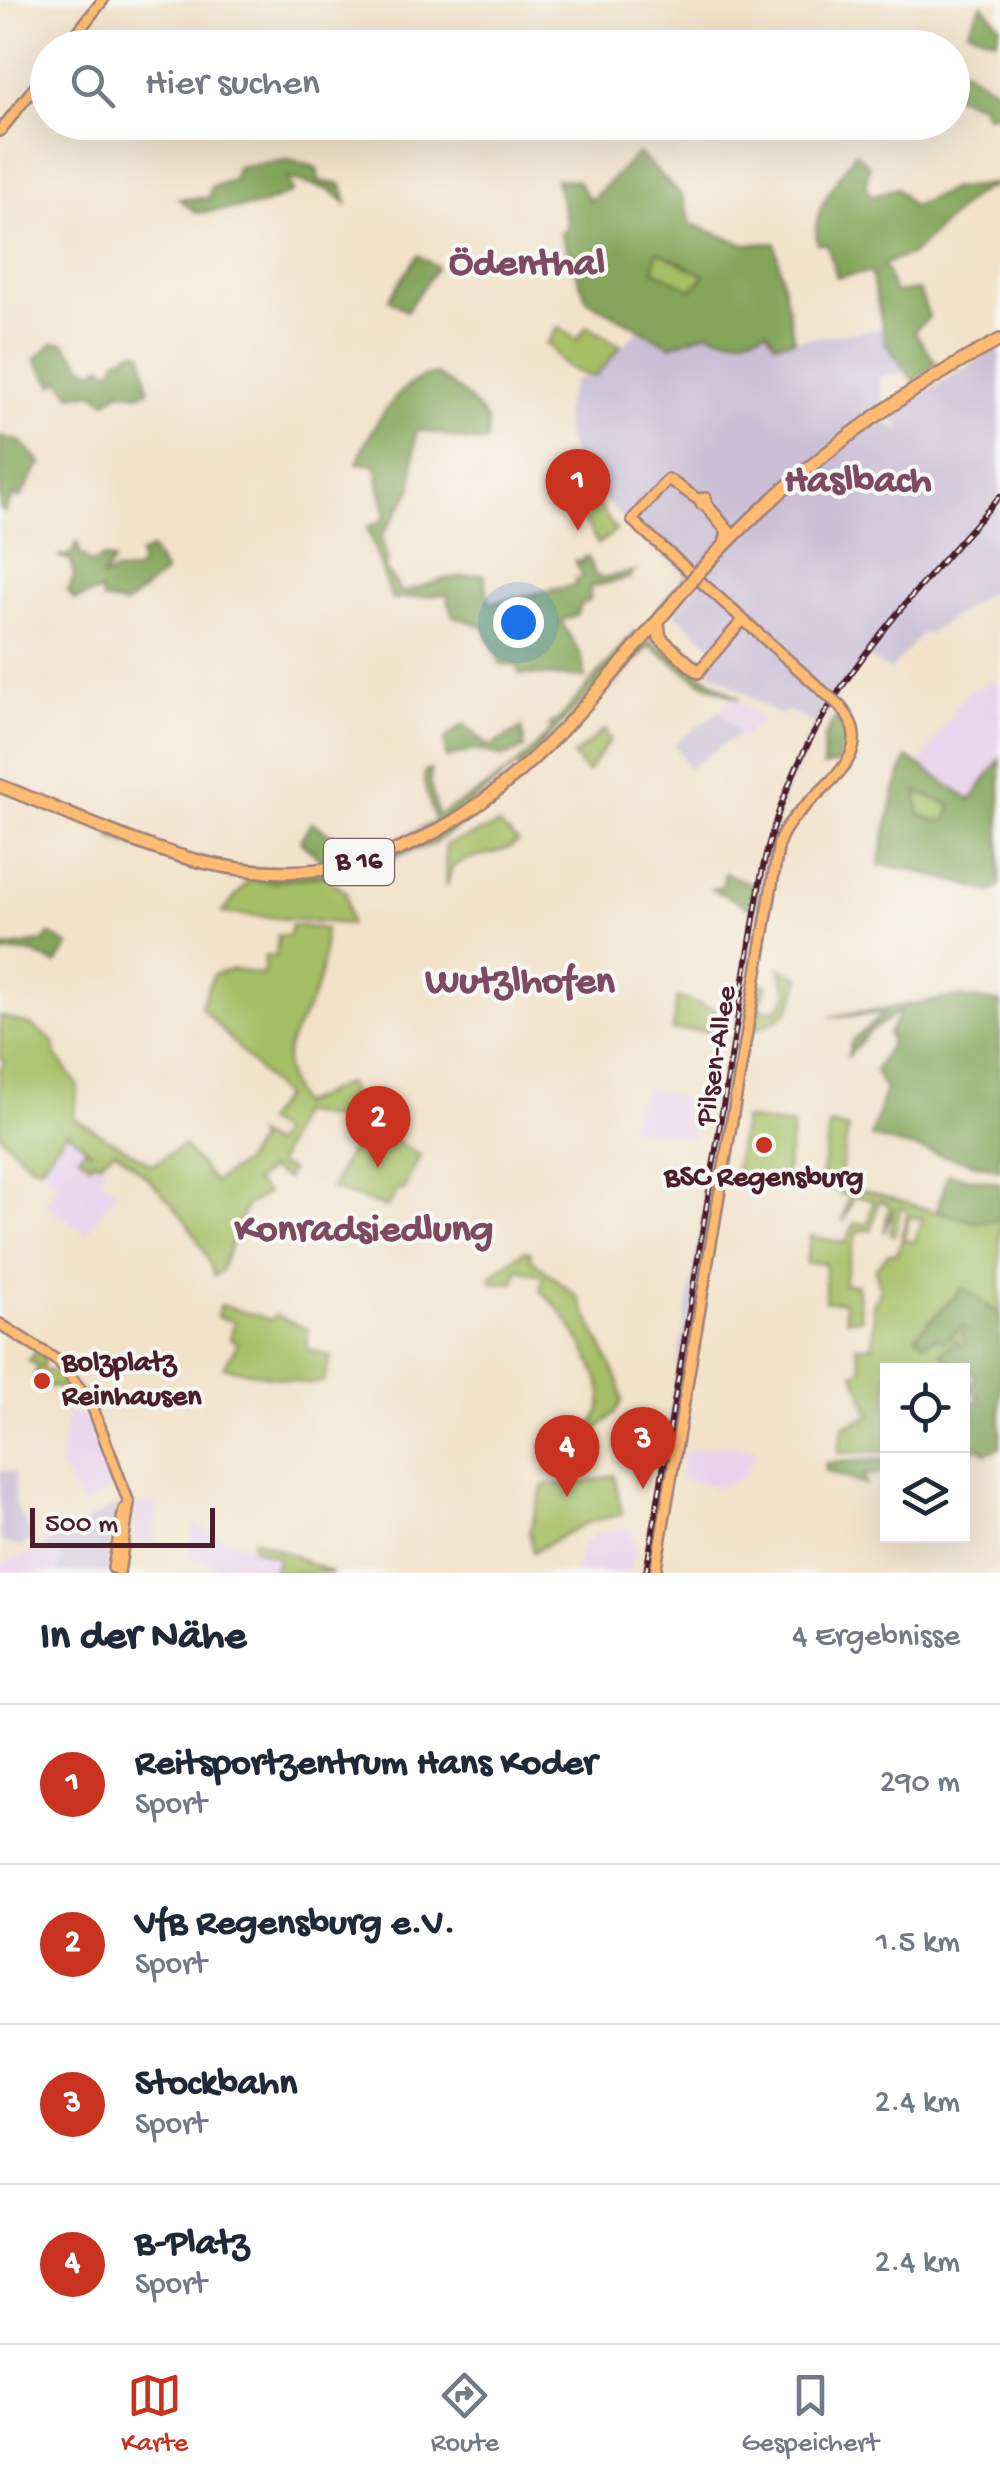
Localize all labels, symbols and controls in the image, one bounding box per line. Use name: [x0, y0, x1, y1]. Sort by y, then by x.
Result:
search box: [30, 30, 970, 140]
icon: search: [65, 58, 120, 113]
text: Hier suchen: [145, 63, 320, 107]
district label: Ödenthal: [449, 242, 605, 289]
pin: 1: [546, 448, 610, 531]
district label: Haslbach: [785, 459, 932, 506]
your location: [493, 597, 544, 648]
road number: B 16: [324, 839, 394, 885]
district label: Wutzlhofen: [425, 960, 616, 1007]
street label: Pilsen-Allee: [689, 983, 746, 1130]
pin: 2: [346, 1086, 410, 1168]
marker: BSC Regensburg: [753, 1134, 775, 1156]
place label: BSC Regensburg: [663, 1162, 864, 1197]
district label: Konradsiedlung: [234, 1208, 493, 1255]
place label: Bolzplatz Reinhausen: [61, 1347, 202, 1416]
map controls: [880, 1363, 970, 1543]
button: locate: [880, 1363, 970, 1453]
marker: Bolzplatz Reinhausen: [31, 1370, 53, 1392]
pin: 3: [610, 1406, 676, 1489]
pin: 4: [534, 1414, 600, 1497]
button: layers: [880, 1453, 970, 1543]
scale bar: [30, 1503, 215, 1548]
text: 500 m: [45, 1509, 118, 1542]
text: In der Nähe: [40, 1614, 246, 1663]
text: 4 Ergebnisse: [792, 1619, 960, 1657]
text: Reitsportzentrum Hans Koder: [135, 1743, 597, 1787]
text: 1: [66, 1765, 79, 1803]
text: 290 m: [880, 1765, 960, 1803]
text: Sport: [135, 1787, 207, 1825]
text: VfB Regensburg e.V.: [135, 1903, 456, 1947]
text: 2: [65, 1925, 80, 1963]
text: 1.5 km: [876, 1925, 960, 1963]
text: Sport: [135, 1947, 207, 1985]
text: Stockbahn: [135, 2063, 297, 2107]
text: 3: [64, 2085, 81, 2123]
text: 2.4 km: [875, 2085, 960, 2123]
text: Sport: [135, 2107, 207, 2145]
text: B-Platz: [135, 2223, 249, 2267]
text: 4: [65, 2245, 80, 2283]
text: 2.4 km: [875, 2245, 960, 2283]
text: Sport: [135, 2267, 207, 2305]
tab: Karte: [121, 2368, 188, 2461]
tab: Route: [431, 2368, 499, 2461]
tab: Gespeichert: [742, 2368, 879, 2461]

